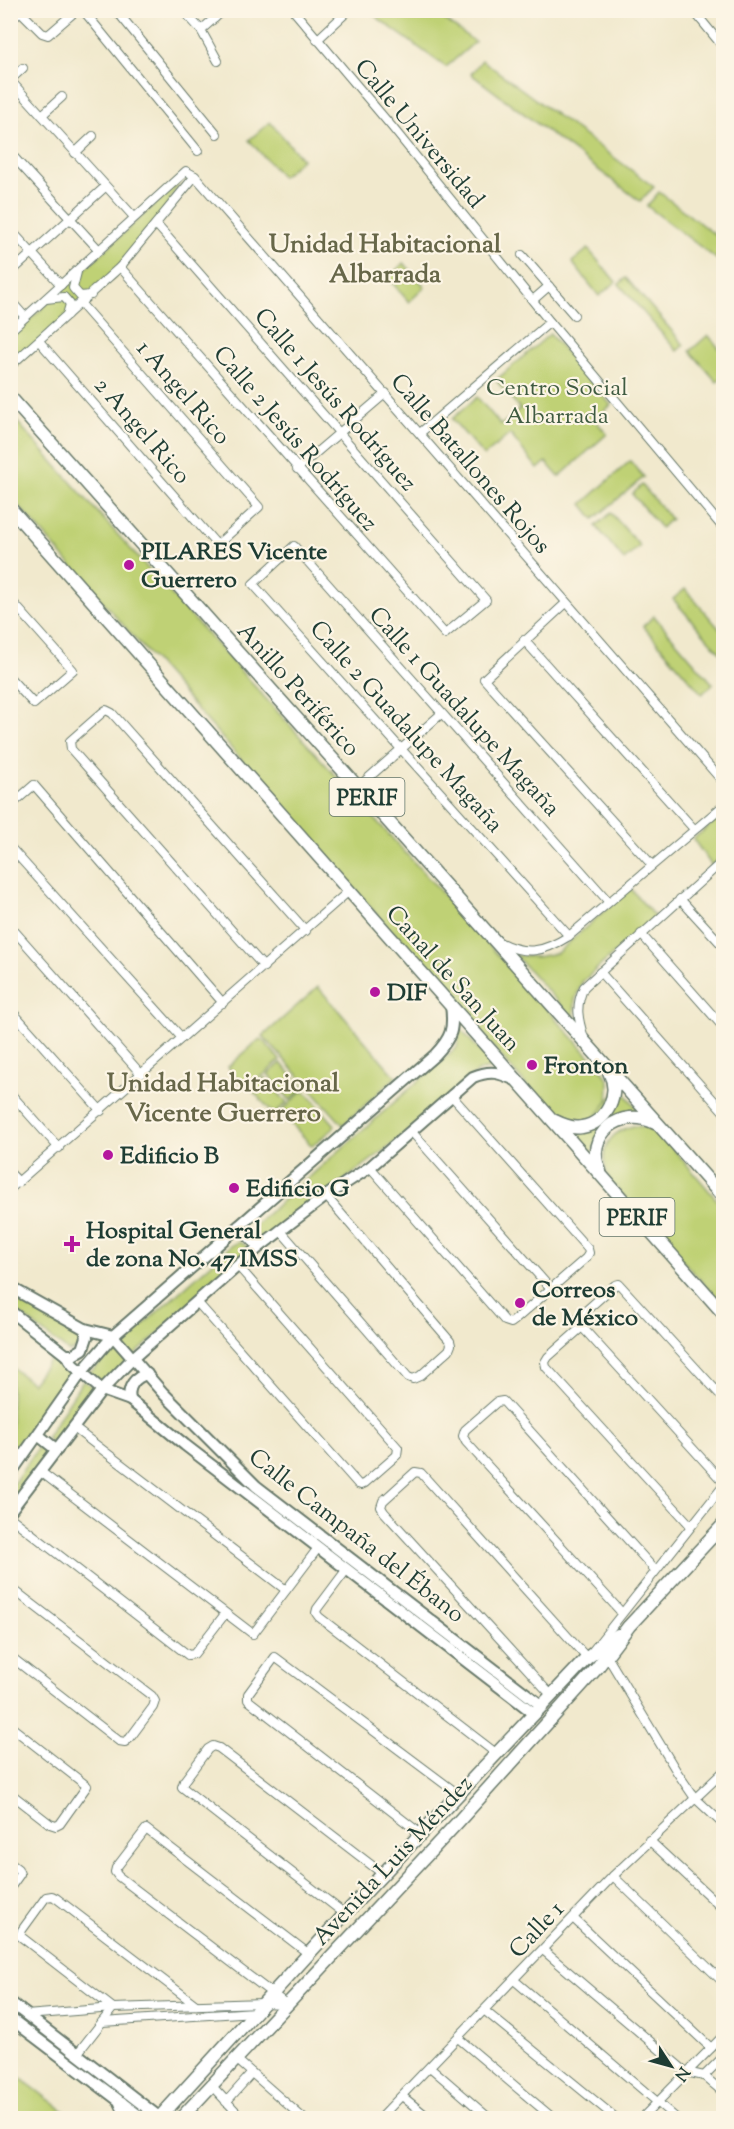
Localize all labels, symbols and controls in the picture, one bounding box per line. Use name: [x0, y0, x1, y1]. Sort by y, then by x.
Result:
street label: Calle Universidad: [346, 52, 492, 217]
district label: Unidad Habitacional Albarrada: [269, 227, 502, 294]
street label: Calle 1 Jesús Rodríguez: [245, 301, 424, 499]
street label: 1 Angel Rico: [127, 333, 238, 453]
street label: Calle 2 Jesús Rodríguez: [204, 339, 385, 540]
street label: Calle Batallones Rojos: [381, 367, 558, 562]
street label: 2 Angel Rico: [85, 370, 198, 492]
park label: Centro Social Albarrada: [486, 372, 628, 434]
place label: PILARES Vicente Guerrero: [141, 536, 328, 598]
marker: PILARES Vicente Guerrero: [122, 558, 136, 572]
street label: Calle 1 Guadalupe Magaña: [360, 600, 567, 825]
street label: Calle 2 Guadalupe Magaña: [301, 614, 510, 841]
street label: Anillo Periférico: [228, 616, 367, 765]
road number: PERIF: [330, 778, 404, 816]
street label: Canal de San Juan: [377, 898, 528, 1060]
place label: DIF: [387, 977, 428, 1011]
marker: DIF: [368, 985, 382, 999]
place label: Fronton: [544, 1050, 629, 1084]
marker: Fronton: [525, 1058, 539, 1072]
district label: Unidad Habitacional Vicente Guerrero: [107, 1066, 340, 1133]
place label: Edificio B: [120, 1140, 219, 1174]
marker: Edificio B: [101, 1148, 115, 1162]
place label: Edificio G: [246, 1173, 350, 1207]
marker: Edificio G: [227, 1181, 241, 1195]
road number: PERIF: [600, 1198, 674, 1236]
place label: Hospital General de zona No. 47 IMSS: [86, 1215, 298, 1277]
marker: Hospital General de zona No. 47 IMSS: [63, 1235, 81, 1253]
place label: Correos de México: [532, 1274, 638, 1336]
marker: Correos de México: [513, 1296, 527, 1310]
street label: Calle Campaña del Ébano: [240, 1441, 471, 1632]
street label: Avenida Luis Méndez: [305, 1769, 482, 1954]
street label: Calle 1: [502, 1894, 573, 1967]
north arrow: [641, 2036, 701, 2096]
text: N: [668, 2061, 694, 2085]

